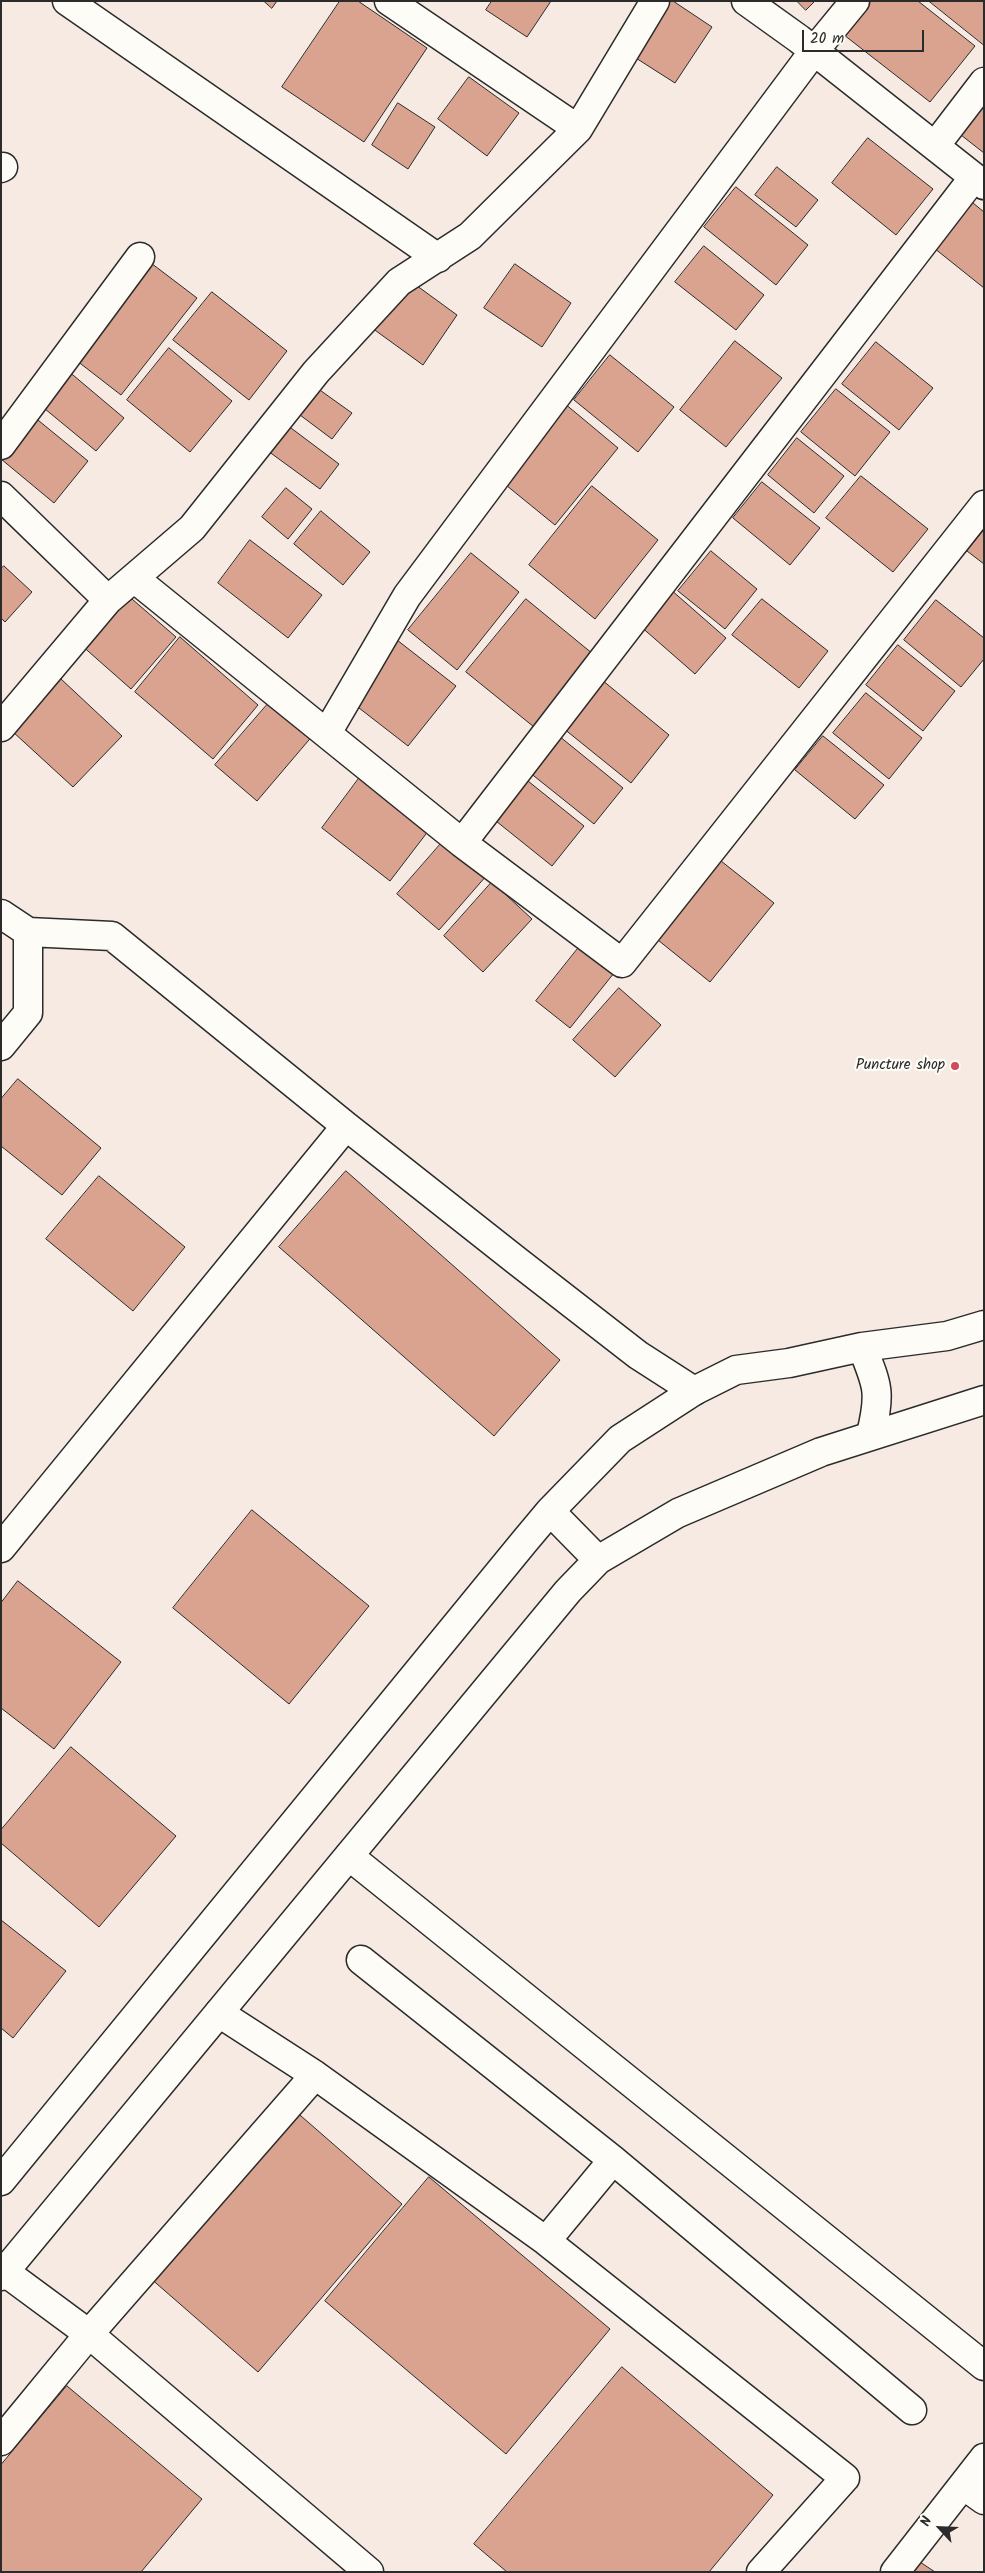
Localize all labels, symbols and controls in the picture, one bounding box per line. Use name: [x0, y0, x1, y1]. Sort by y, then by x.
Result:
scale bar: [805, 20, 928, 52]
text: 20 m: [810, 27, 844, 51]
place label: Puncture shop: [856, 1057, 945, 1075]
marker: Puncture shop: [949, 1060, 961, 1072]
north arrow: [915, 2503, 965, 2553]
text: N: [915, 2513, 938, 2530]

